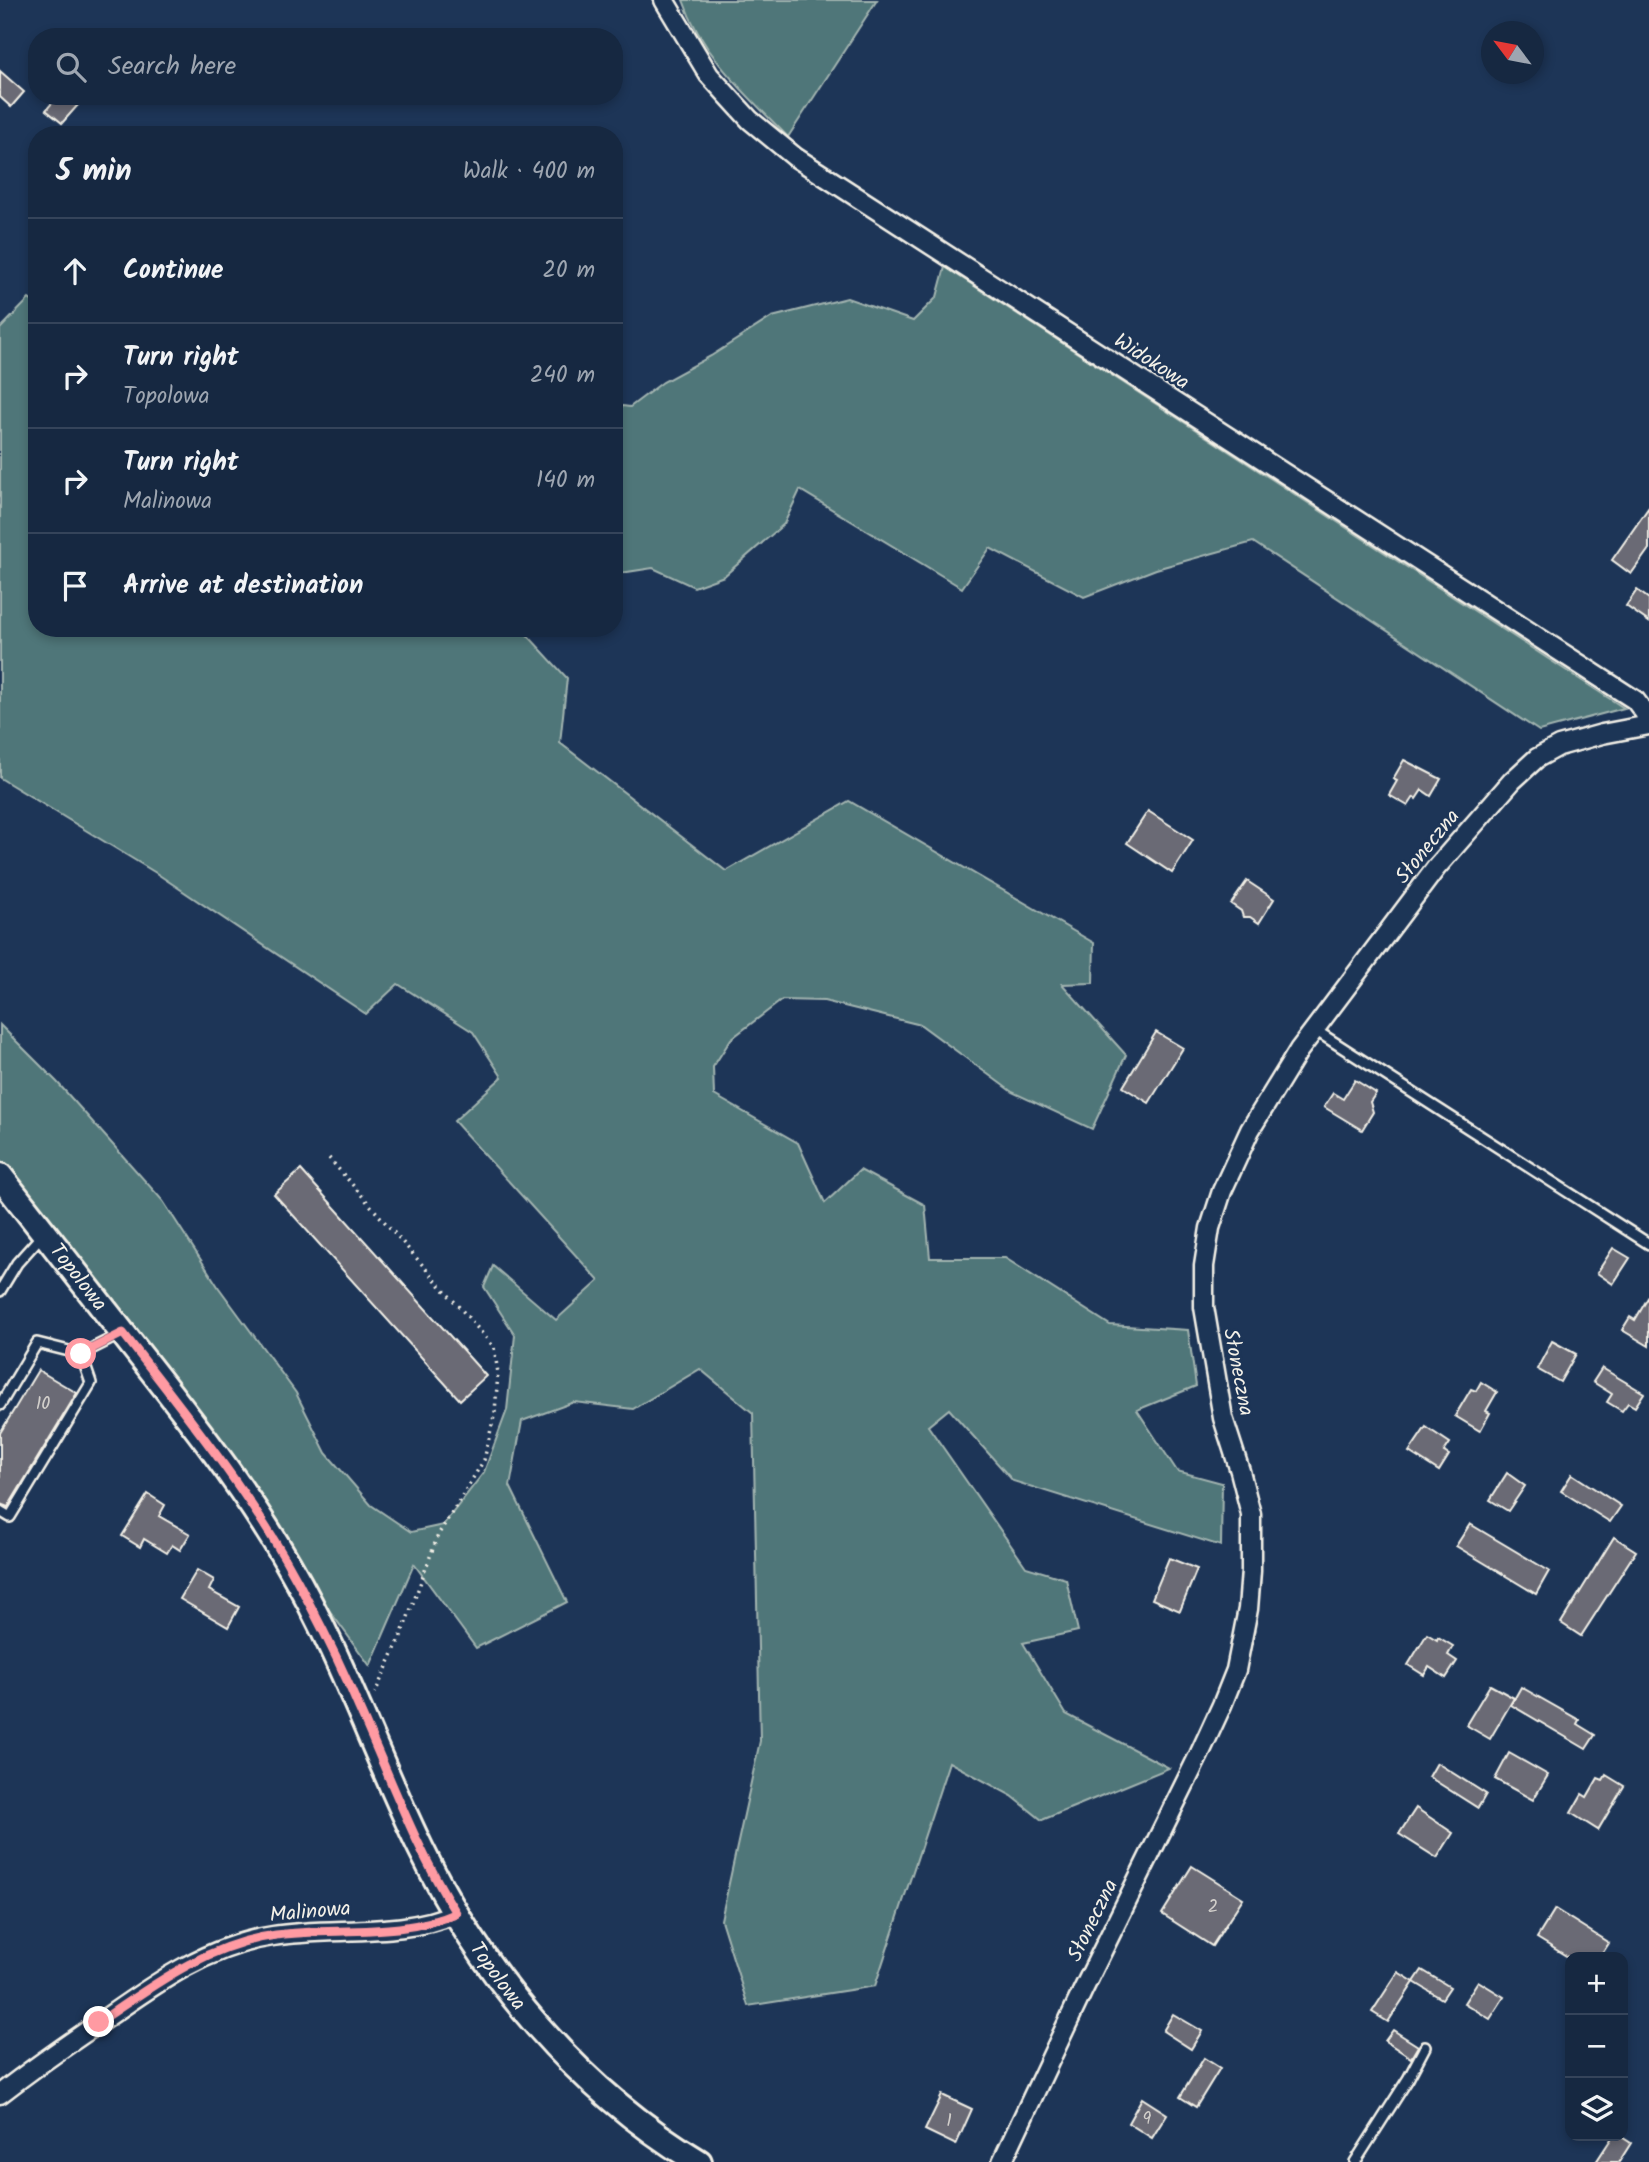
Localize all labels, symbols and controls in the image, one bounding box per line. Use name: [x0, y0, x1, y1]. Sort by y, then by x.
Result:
north arrow: [1481, 21, 1544, 84]
search box: [28, 28, 623, 105]
text: Search here: [108, 46, 236, 88]
icon: search: [52, 48, 90, 86]
text: 5 min: [56, 148, 132, 196]
text: Walk · 400 m: [463, 154, 595, 190]
text: Continue: [123, 250, 224, 292]
icon: ahead: [56, 252, 94, 290]
text: 20 m: [543, 253, 595, 289]
street label: Widokowa: [1107, 325, 1196, 399]
text: Turn right: [123, 337, 239, 379]
icon: right: [56, 357, 94, 395]
text: 240 m: [530, 358, 595, 394]
text: Topolowa: [123, 379, 209, 415]
text: Turn right: [123, 442, 239, 484]
icon: right: [56, 462, 94, 500]
text: 140 m: [536, 463, 595, 499]
text: Malinowa: [123, 484, 212, 520]
text: Arrive at destination: [123, 565, 363, 607]
icon: arrive: [56, 567, 94, 605]
street label: Słoneczna: [1387, 802, 1469, 892]
street label: Topolowa: [40, 1236, 115, 1319]
street label: Słoneczna: [1213, 1326, 1262, 1419]
route start: [65, 1338, 96, 1369]
house number: 10: [36, 1390, 50, 1419]
street label: Słoneczna: [1059, 1874, 1128, 1968]
street label: Malinowa: [268, 1893, 352, 1932]
house number: 2: [1208, 1893, 1218, 1922]
street label: Topolowa: [460, 1935, 534, 2019]
map controls: [1565, 1952, 1628, 2141]
button: +: [1565, 1952, 1628, 2015]
route end: [83, 2006, 114, 2037]
button: −: [1565, 2015, 1628, 2078]
button: layers: [1565, 2078, 1628, 2141]
house number: 9: [1143, 2105, 1152, 2134]
house number: 1: [946, 2107, 952, 2136]

